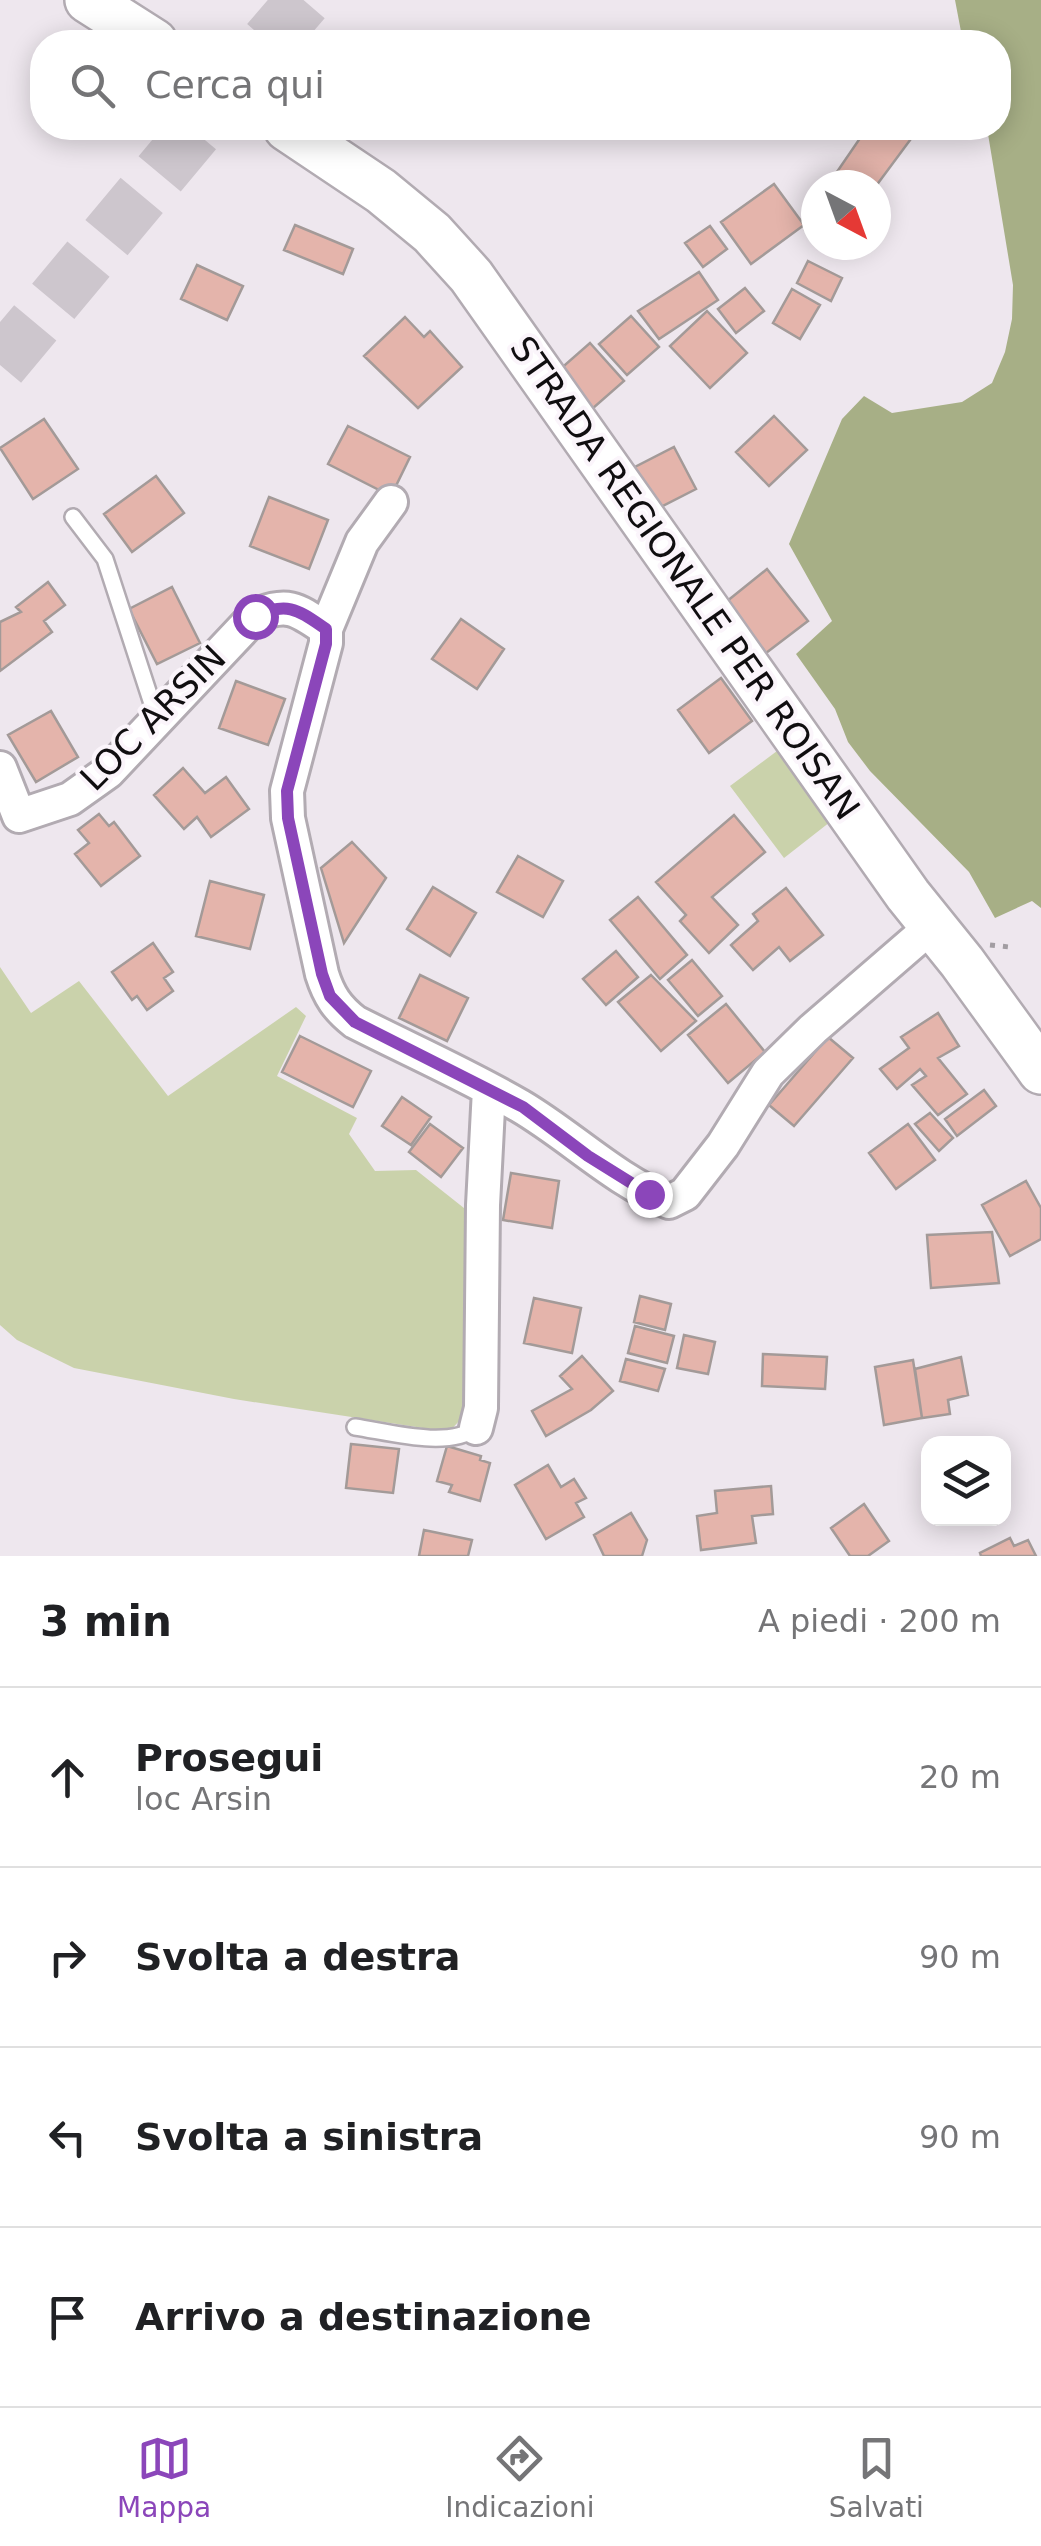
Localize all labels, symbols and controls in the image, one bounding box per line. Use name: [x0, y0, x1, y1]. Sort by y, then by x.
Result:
search box: [30, 30, 1011, 140]
icon: search: [65, 58, 120, 113]
text: Cerca qui: [145, 63, 325, 107]
north arrow: [801, 170, 891, 260]
street label: STRADA REGIONALE PER ROISAN: [502, 329, 868, 827]
route start: [233, 594, 279, 640]
street label: LOC ARSIN: [72, 637, 234, 799]
route end: [627, 1172, 673, 1218]
map controls: [921, 1436, 1011, 1526]
button: layers: [921, 1436, 1011, 1526]
text: 3 min: [40, 1597, 172, 1646]
text: A piedi · 200 m: [758, 1602, 1001, 1640]
text: Prosegui: [135, 1736, 323, 1780]
icon: ahead: [40, 1750, 95, 1805]
text: 20 m: [919, 1758, 1001, 1796]
text: loc Arsin: [135, 1780, 272, 1818]
icon: right: [40, 1930, 95, 1985]
text: Svolta a destra: [135, 1935, 460, 1979]
text: 90 m: [919, 1938, 1001, 1976]
icon: left: [40, 2110, 95, 2165]
text: Svolta a sinistra: [135, 2115, 483, 2159]
text: 90 m: [919, 2118, 1001, 2156]
icon: arrive: [40, 2290, 95, 2345]
text: Arrivo a destinazione: [135, 2295, 591, 2339]
tab: Mappa: [117, 2431, 211, 2524]
tab: Indicazioni: [445, 2431, 595, 2524]
tab: Salvati: [829, 2431, 924, 2524]

